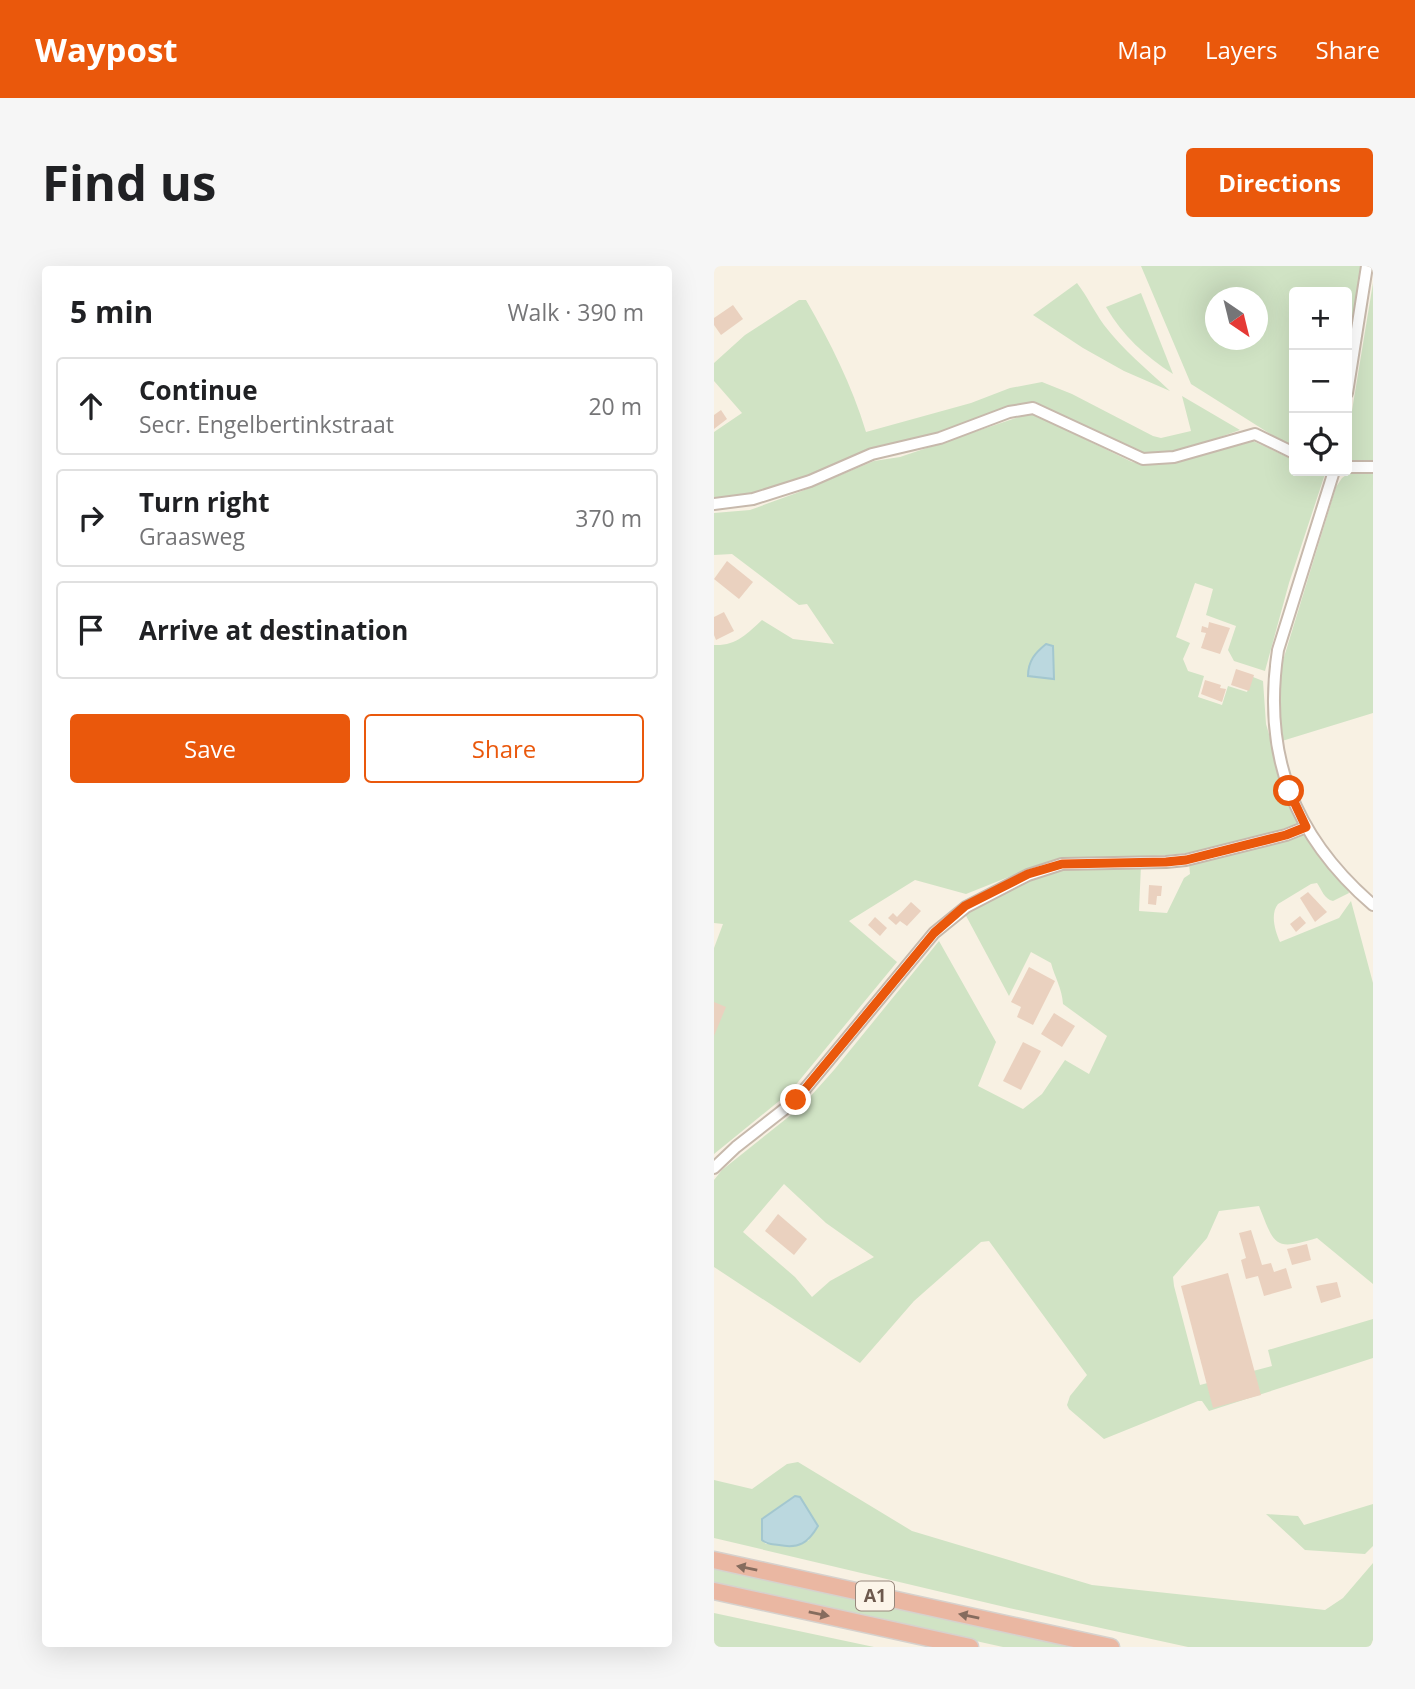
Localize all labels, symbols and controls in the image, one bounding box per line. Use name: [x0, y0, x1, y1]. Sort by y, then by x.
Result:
text: Waypost: [35, 27, 178, 72]
text: Map: [1117, 33, 1167, 66]
text: Layers: [1205, 33, 1278, 66]
text: Share: [1316, 33, 1380, 66]
button: Directions: [1186, 148, 1373, 217]
text: Find us: [42, 149, 216, 215]
north arrow: [1205, 287, 1268, 350]
map controls: [1289, 287, 1352, 476]
button: +: [1289, 287, 1352, 350]
text: 5 min: [70, 291, 153, 332]
text: Walk · 390 m: [507, 296, 644, 328]
button: −: [1289, 350, 1352, 413]
text: Continue: [139, 372, 258, 408]
icon: ahead: [72, 387, 110, 425]
text: 20 m: [588, 390, 642, 422]
text: Secr. Engelbertinkstraat: [139, 408, 394, 440]
button: locate: [1289, 413, 1352, 476]
text: Turn right: [139, 484, 270, 520]
icon: right: [72, 499, 110, 537]
text: 370 m: [575, 502, 642, 534]
text: Graasweg: [139, 520, 245, 552]
icon: arrive: [72, 611, 110, 649]
text: Arrive at destination: [139, 612, 408, 648]
button: Save: [70, 714, 350, 783]
button: Share: [364, 714, 644, 783]
route start: [1273, 775, 1304, 806]
route end: [780, 1084, 811, 1115]
one-way arrow: [735, 1562, 757, 1573]
road number: A1: [856, 1582, 894, 1610]
one-way arrow: [808, 1609, 830, 1620]
one-way arrow: [958, 1611, 980, 1622]

